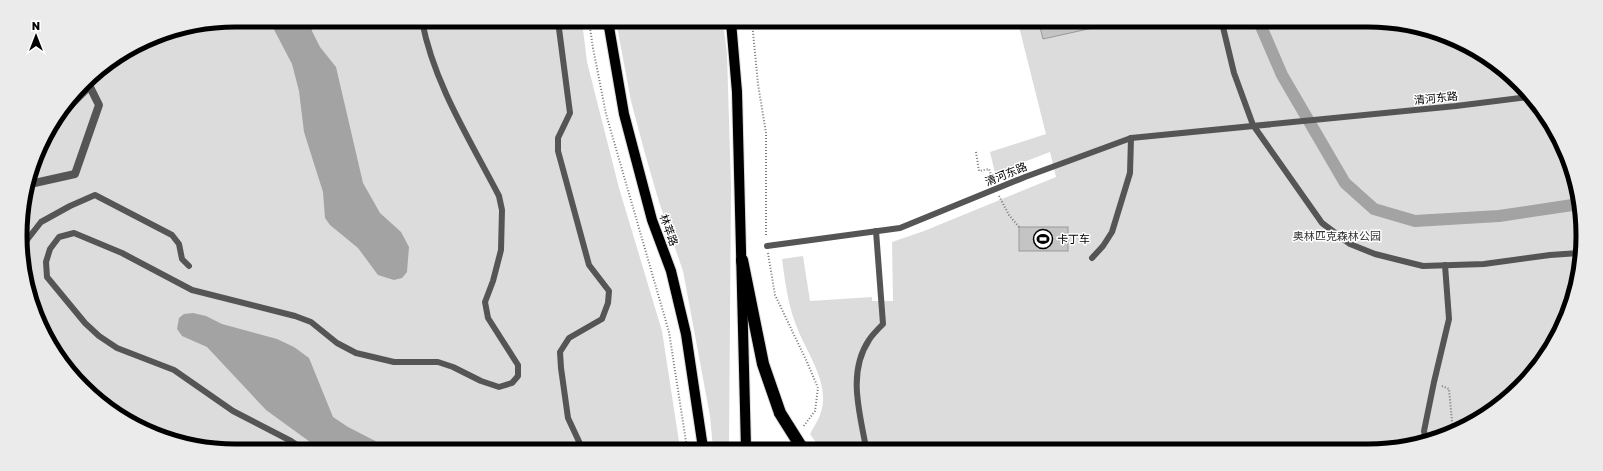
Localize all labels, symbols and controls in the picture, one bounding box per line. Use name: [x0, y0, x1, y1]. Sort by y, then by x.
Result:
north arrow: [16, 16, 56, 56]
text: N: [32, 19, 40, 32]
street label: 清河东路: [1413, 89, 1459, 106]
street label: 清河东路: [983, 159, 1029, 188]
street label: 林萃路: [658, 212, 681, 248]
sports icon: 卡丁车: [1032, 228, 1054, 250]
park label: 奥林匹克森林公园: [1293, 229, 1381, 242]
place label: 卡丁车: [1057, 232, 1090, 245]

